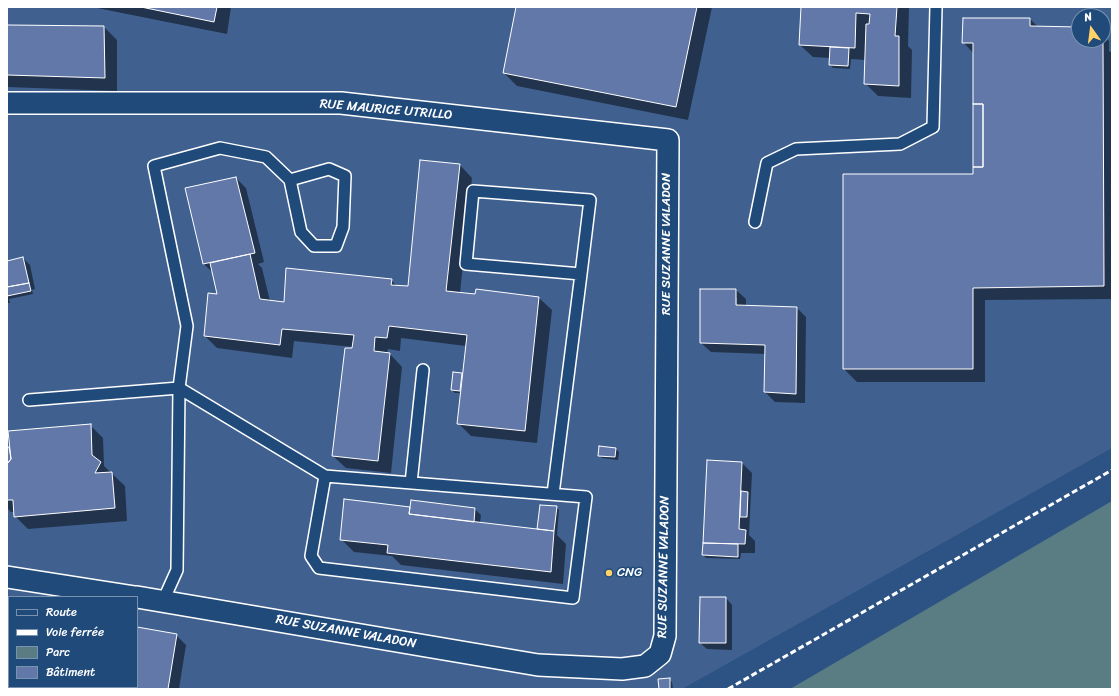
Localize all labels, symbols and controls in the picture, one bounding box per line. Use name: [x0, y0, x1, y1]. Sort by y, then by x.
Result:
text: N: [1082, 7, 1094, 27]
north arrow: [1071, 8, 1111, 48]
street label: RUE MAURICE UTRILLO: [319, 96, 453, 124]
street label: RUE SUZANNE VALADON: [659, 173, 675, 315]
street label: RUE SUZANNE VALADON: [655, 496, 673, 638]
place label: CNG: [617, 565, 642, 581]
marker: CNG: [604, 568, 614, 578]
legend: [8, 596, 138, 688]
text: Route: [46, 601, 77, 623]
street label: RUE SUZANNE VALADON: [274, 612, 418, 652]
text: Voie ferrée: [46, 621, 104, 643]
text: Parc: [46, 641, 70, 663]
text: Bâtiment: [46, 661, 95, 683]

